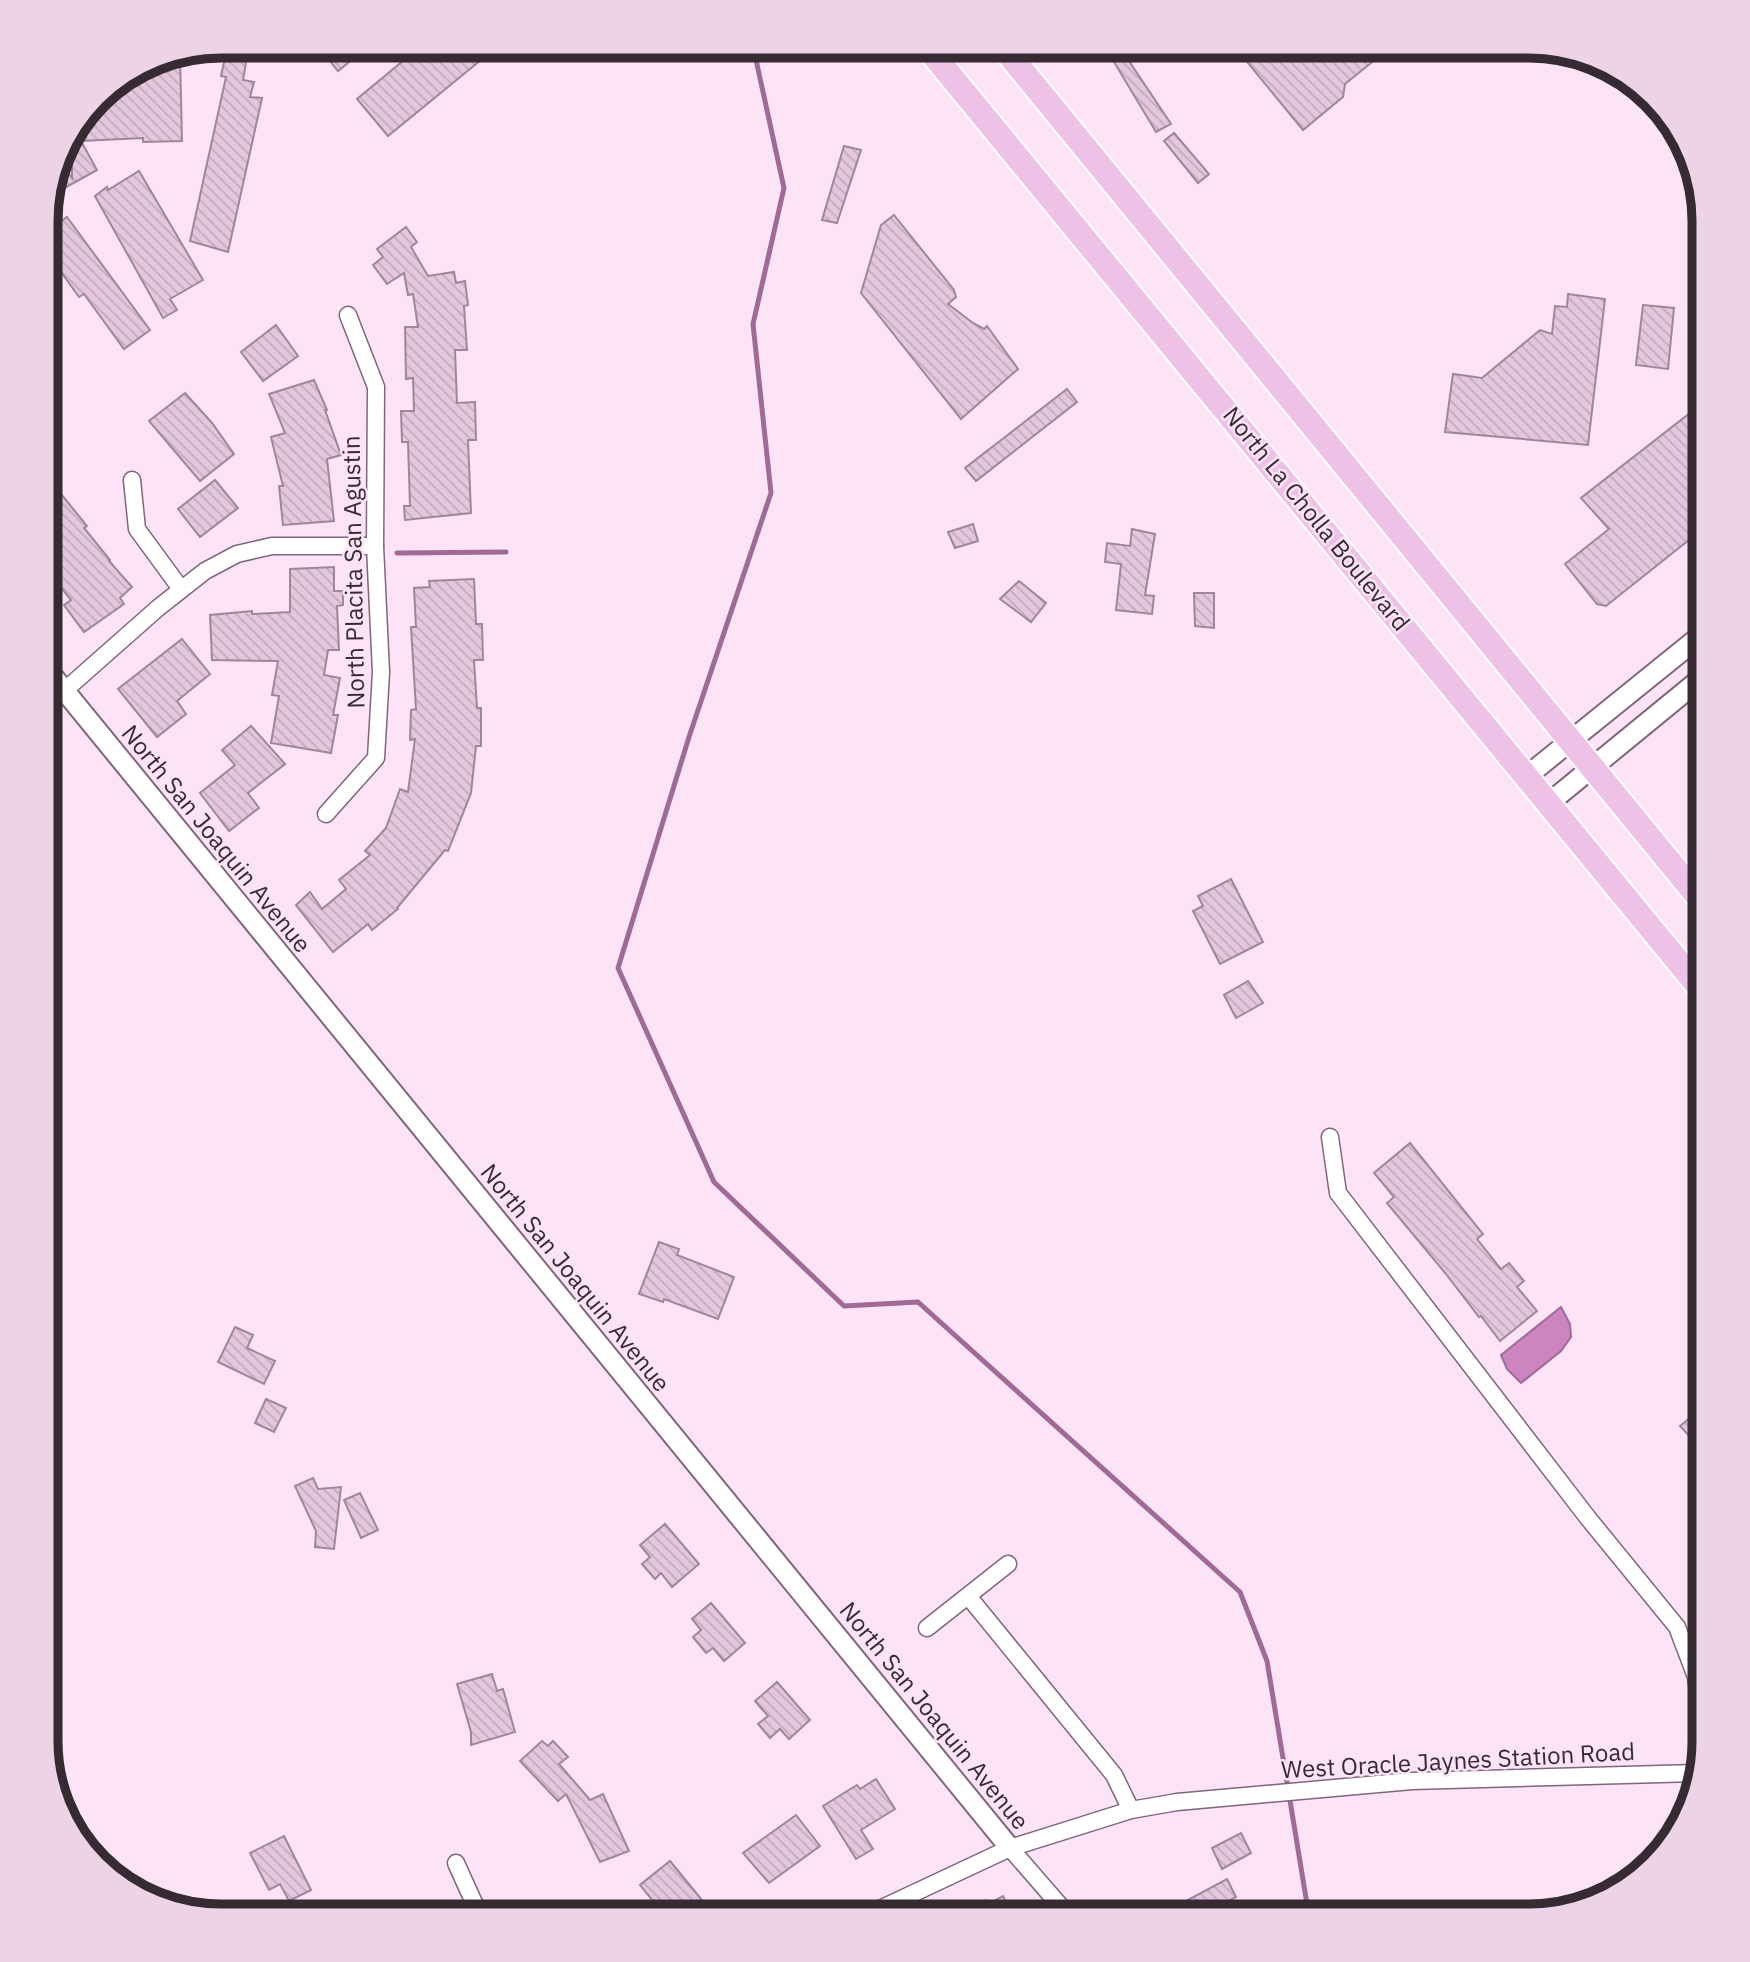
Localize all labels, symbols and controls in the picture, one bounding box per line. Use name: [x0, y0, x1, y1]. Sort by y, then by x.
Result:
street label: North La Cholla Boulevard: [1216, 399, 1417, 637]
street label: North Placita San Agustin: [335, 435, 371, 709]
street label: North San Joaquin Avenue: [115, 718, 319, 959]
street label: North San Joaquin Avenue: [474, 1157, 678, 1398]
street label: North San Joaquin Avenue: [833, 1595, 1037, 1836]
street label: West Oracle Jaynes Station Road: [1280, 1735, 1636, 1785]

